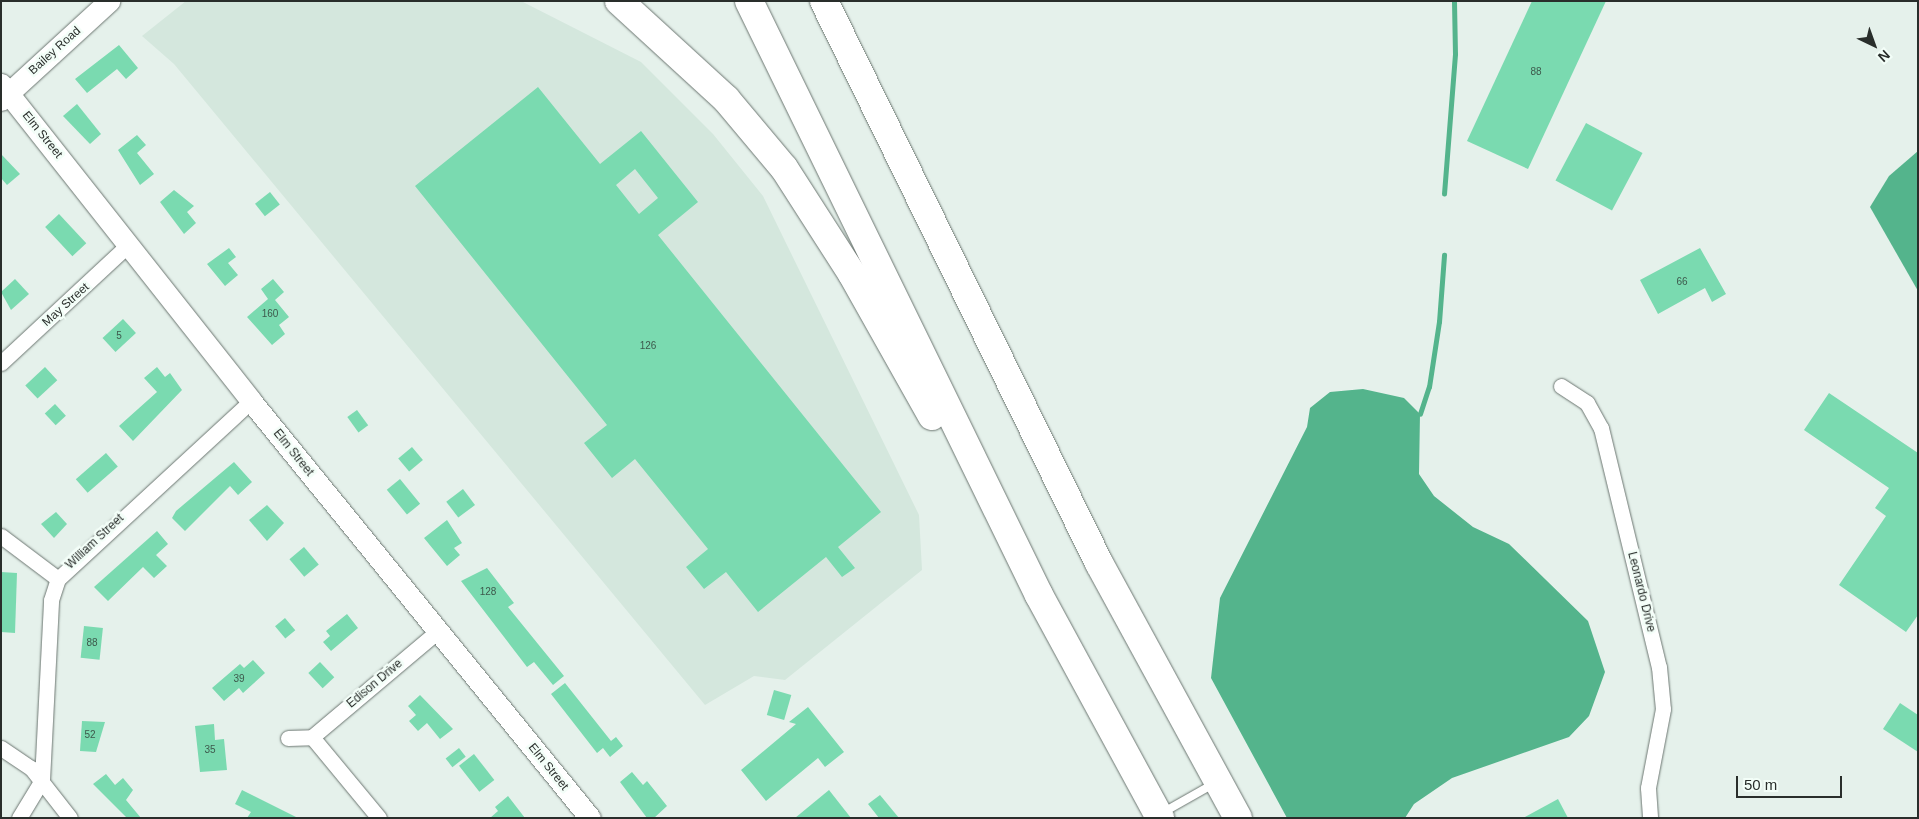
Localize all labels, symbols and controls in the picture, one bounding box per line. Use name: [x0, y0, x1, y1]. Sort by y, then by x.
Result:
north arrow: [1849, 20, 1899, 70]
street label: Bailey Road: [26, 24, 84, 78]
text: N: [1875, 47, 1893, 65]
house number: 88: [1530, 66, 1542, 78]
street label: Elm Street: [19, 109, 65, 161]
house number: 66: [1676, 276, 1688, 288]
street label: May Street: [40, 280, 92, 330]
house number: 160: [262, 308, 278, 320]
house number: 5: [116, 330, 122, 342]
house number: 126: [640, 340, 656, 352]
street label: Elm Street: [270, 427, 316, 479]
street label: William Street: [63, 511, 127, 573]
street label: Leonardo Drive: [1624, 550, 1658, 634]
house number: 128: [480, 586, 496, 598]
house number: 88: [86, 637, 98, 649]
street label: Edison Drive: [344, 657, 406, 711]
house number: 39: [233, 673, 245, 685]
house number: 52: [84, 729, 96, 741]
street label: Elm Street: [525, 741, 571, 793]
house number: 35: [204, 744, 216, 756]
scale bar: [1739, 766, 1845, 798]
text: 50 m: [1744, 776, 1777, 793]

